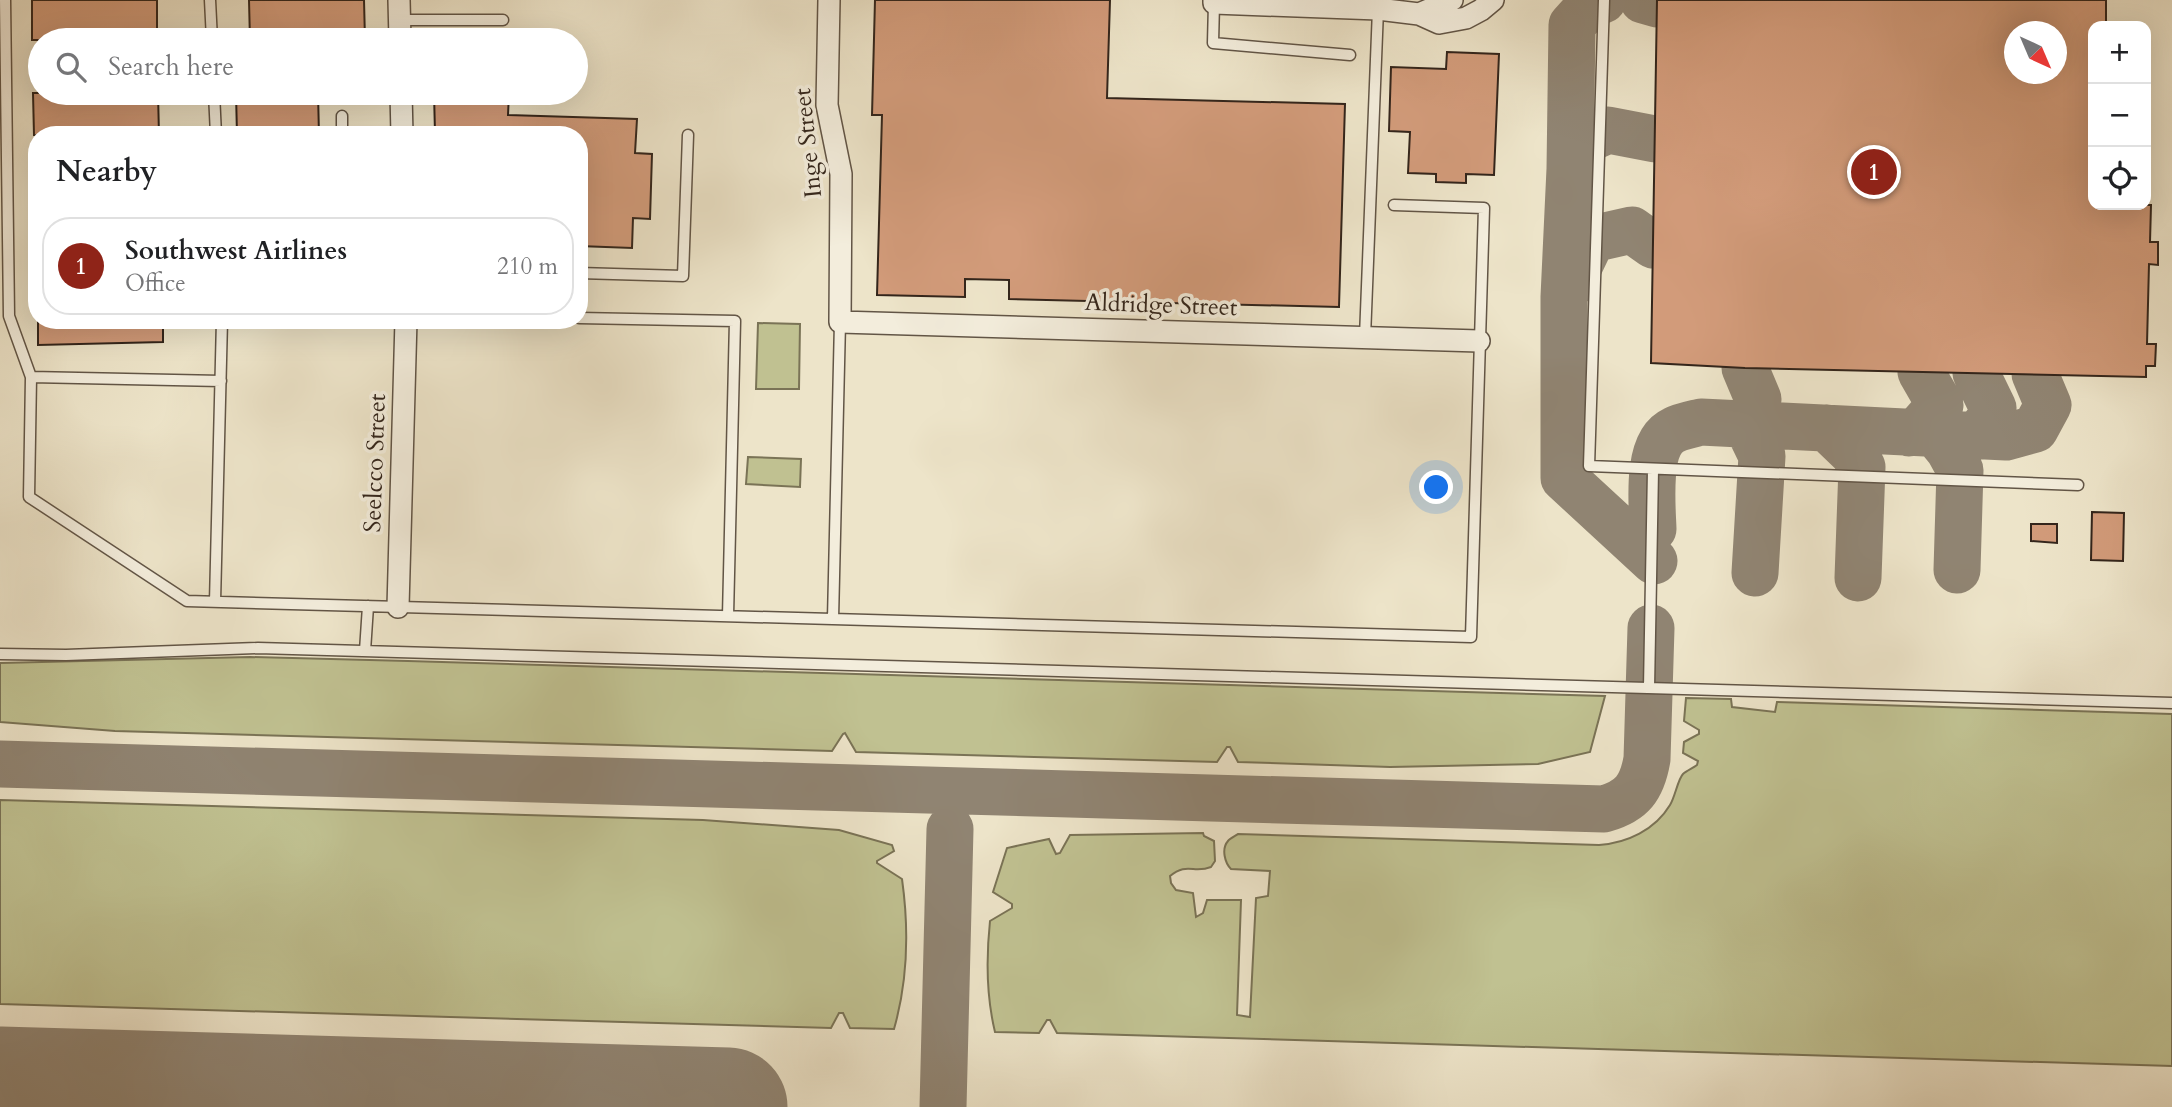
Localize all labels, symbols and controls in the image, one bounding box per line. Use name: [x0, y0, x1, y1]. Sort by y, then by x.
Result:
north arrow: [2004, 21, 2067, 84]
map controls: [2088, 21, 2151, 210]
button: +: [2088, 21, 2151, 84]
search box: [28, 28, 588, 105]
icon: search: [52, 48, 90, 86]
text: Search here: [108, 49, 234, 84]
button: −: [2088, 84, 2151, 147]
street label: Inge Street: [786, 86, 830, 200]
pin: 1: [1851, 146, 1897, 198]
button: locate: [2088, 147, 2151, 210]
text: Nearby: [56, 151, 157, 192]
text: Southwest Airlines: [125, 233, 347, 268]
text: 1: [75, 251, 87, 282]
text: 210 m: [497, 251, 558, 282]
text: Office: [125, 268, 186, 299]
street label: Aldridge Street: [1084, 286, 1238, 324]
street label: Seelcco Street: [356, 393, 394, 533]
your location: [1419, 470, 1453, 504]

